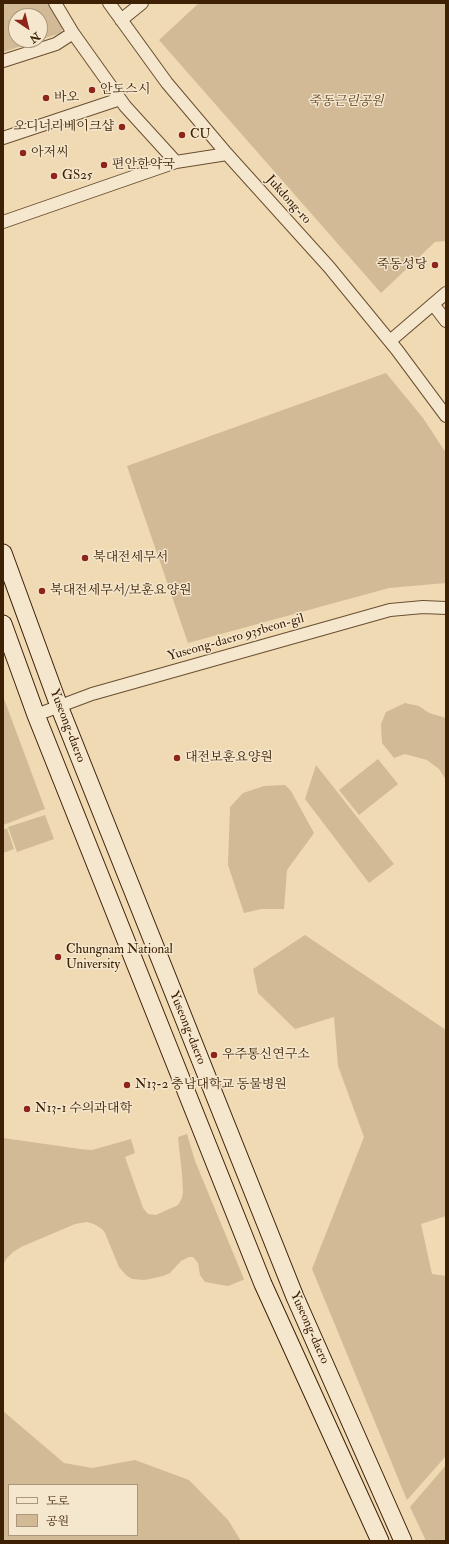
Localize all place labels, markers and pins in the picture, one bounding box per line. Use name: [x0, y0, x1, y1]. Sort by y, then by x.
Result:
place label: 안도스시: [100, 82, 150, 98]
marker: 안도스시: [87, 85, 97, 95]
place label: 바오: [54, 90, 79, 106]
marker: 바오: [41, 93, 51, 103]
place label: 오디너리베이크샵: [14, 119, 114, 135]
marker: 오디너리베이크샵: [117, 122, 127, 132]
place label: CU: [190, 127, 210, 143]
marker: CU: [177, 130, 187, 140]
place label: 아저씨: [31, 145, 69, 161]
marker: 아저씨: [18, 148, 28, 158]
place label: 편안한약국: [112, 157, 175, 173]
marker: 편안한약국: [99, 160, 109, 170]
place label: GS25: [62, 168, 92, 184]
marker: GS25: [49, 171, 59, 181]
place label: 죽동성당: [377, 257, 427, 273]
marker: 죽동성당: [430, 260, 440, 270]
place label: 북대전세무서: [93, 550, 168, 566]
marker: 북대전세무서: [80, 553, 90, 563]
place label: 북대전세무서/보훈요양원: [50, 583, 192, 599]
marker: 북대전세무서/보훈요양원: [37, 586, 47, 596]
place label: 대전보훈요양원: [185, 750, 273, 766]
marker: 대전보훈요양원: [172, 753, 182, 763]
place label: Chungnam National University: [66, 942, 173, 973]
marker: Chungnam National University: [53, 952, 63, 962]
place label: 우주통신연구소: [222, 1047, 310, 1063]
marker: 우주통신연구소: [209, 1050, 219, 1060]
place label: N13-2 충남대학교 동물병원: [135, 1077, 287, 1093]
marker: N13-2 충남대학교 동물병원: [122, 1080, 132, 1090]
place label: N13-1 수의과대학: [35, 1101, 132, 1117]
marker: N13-1 수의과대학: [22, 1104, 32, 1114]

